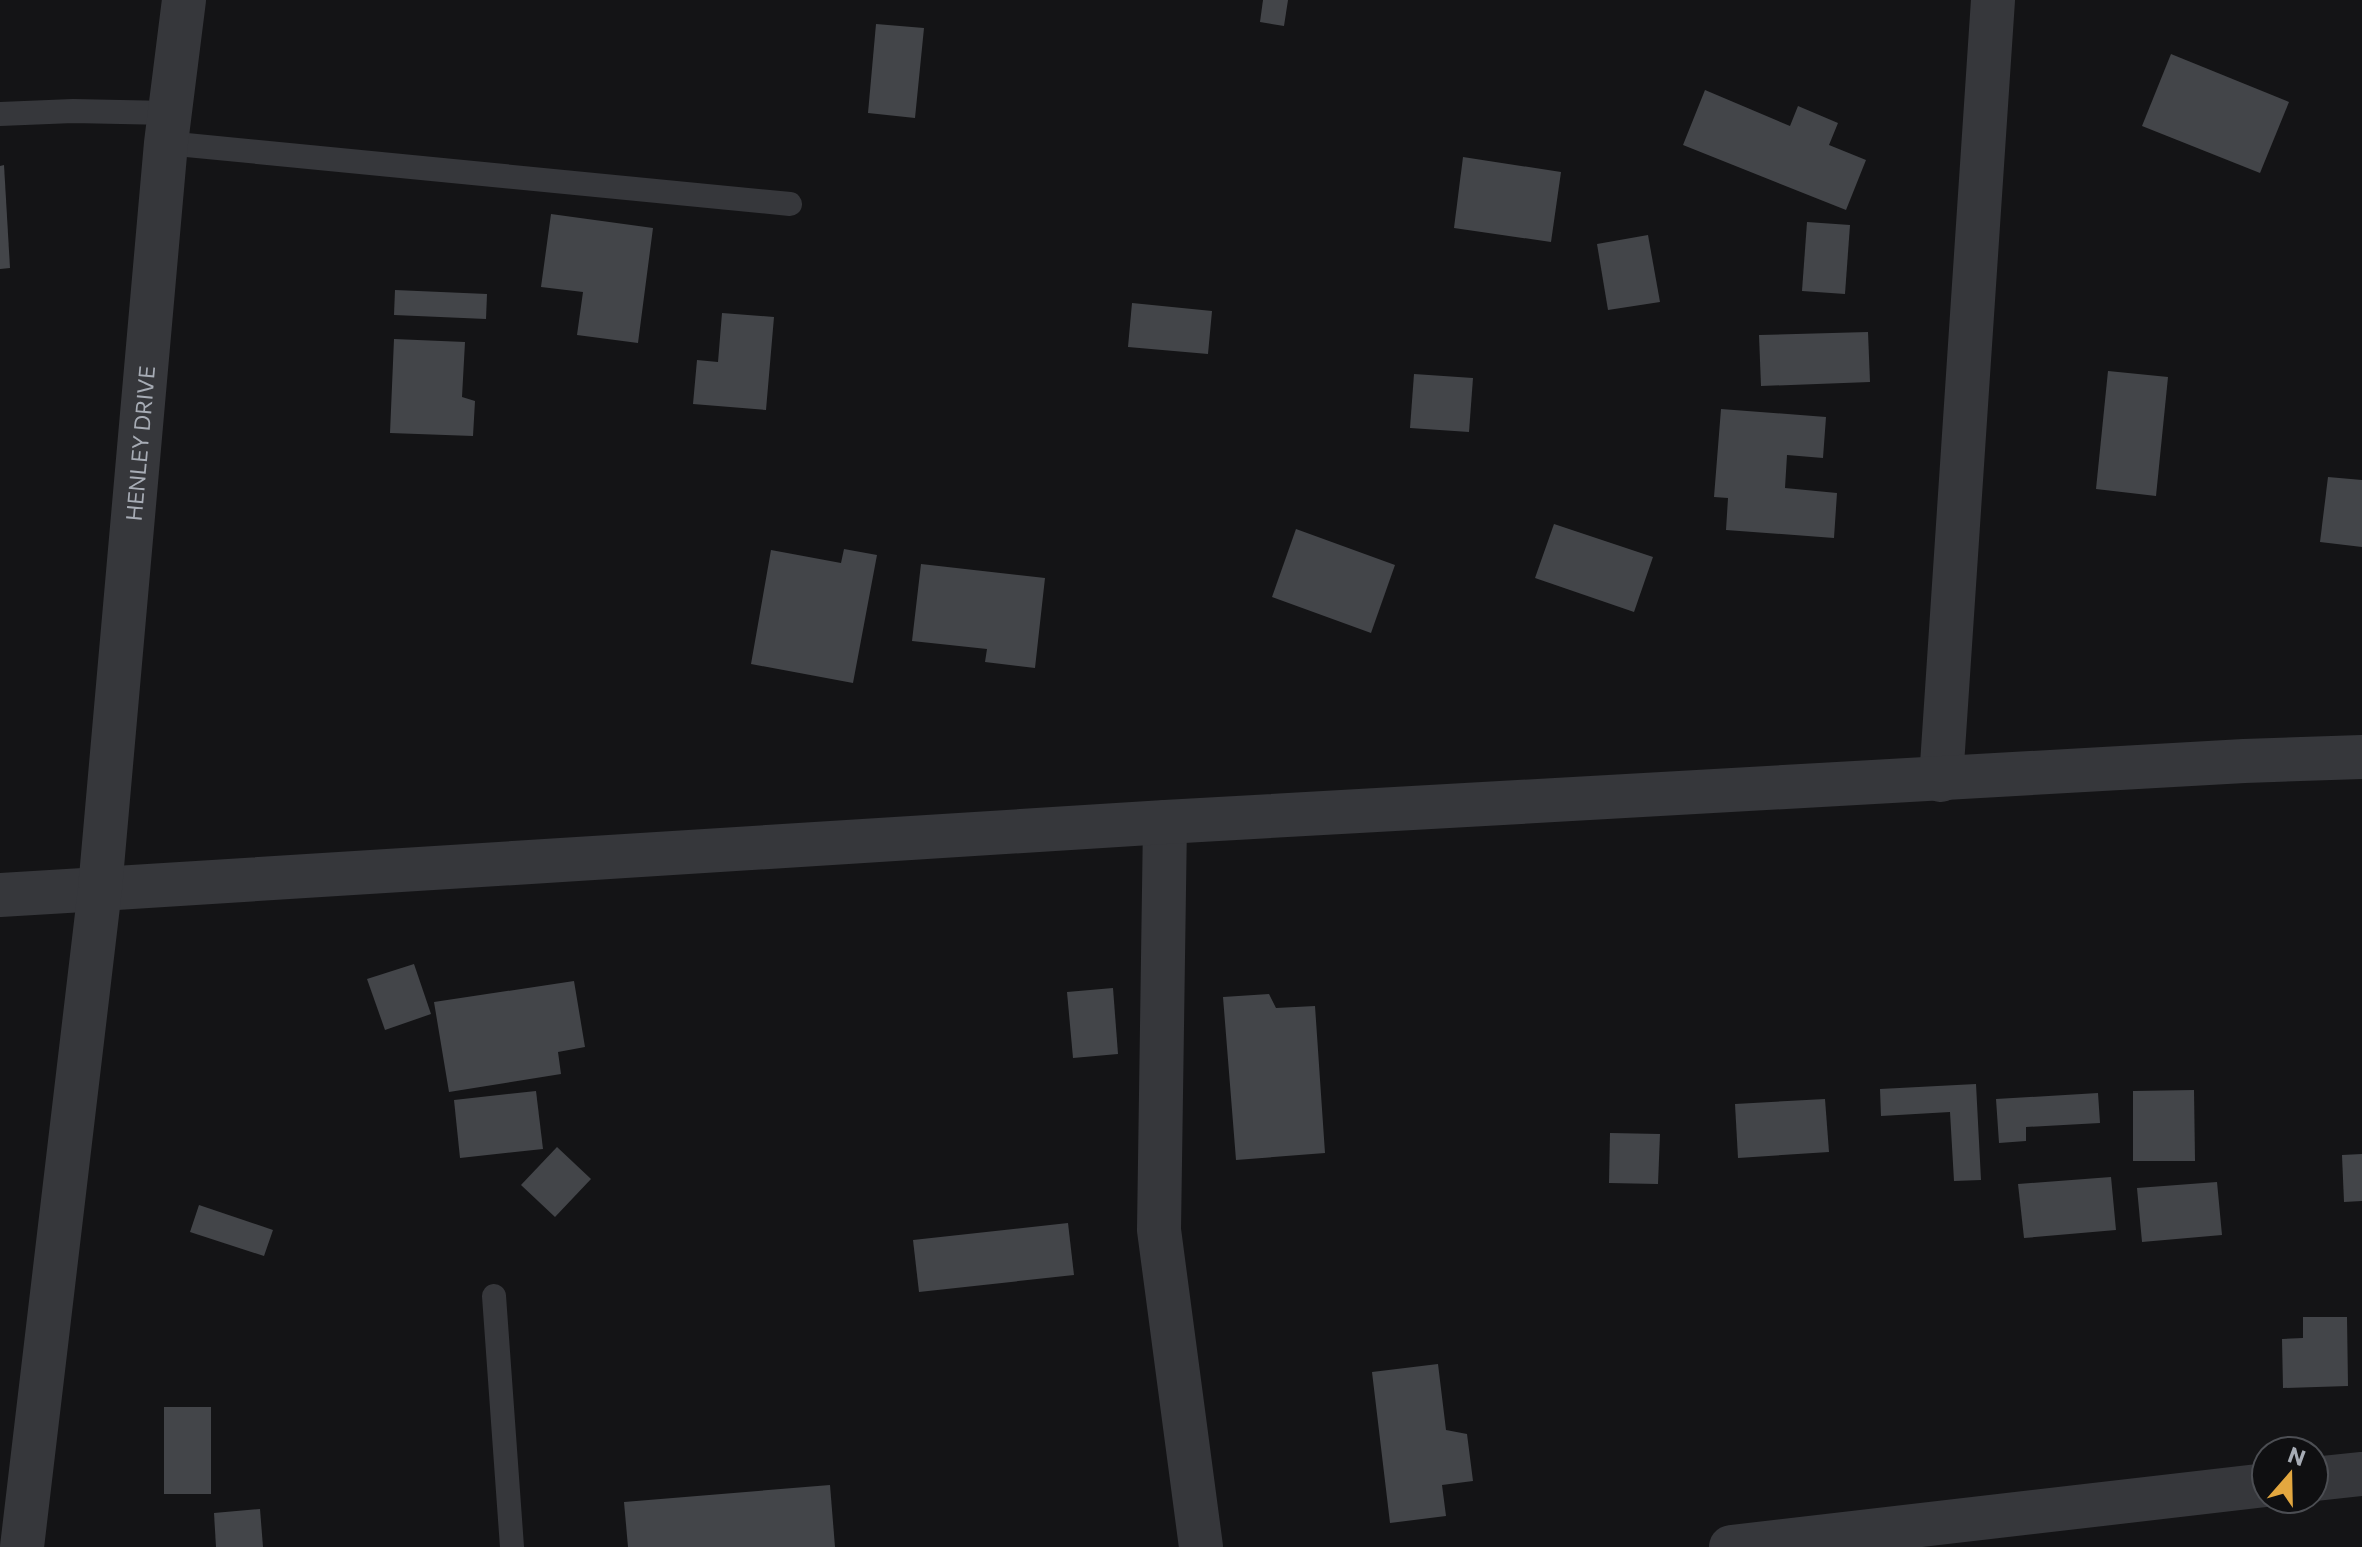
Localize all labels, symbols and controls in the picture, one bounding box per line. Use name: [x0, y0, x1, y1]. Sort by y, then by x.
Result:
street label: HENLEY DRIVE: [119, 365, 160, 522]
north arrow: [2250, 1435, 2330, 1515]
text: N: [2285, 1440, 2309, 1471]

